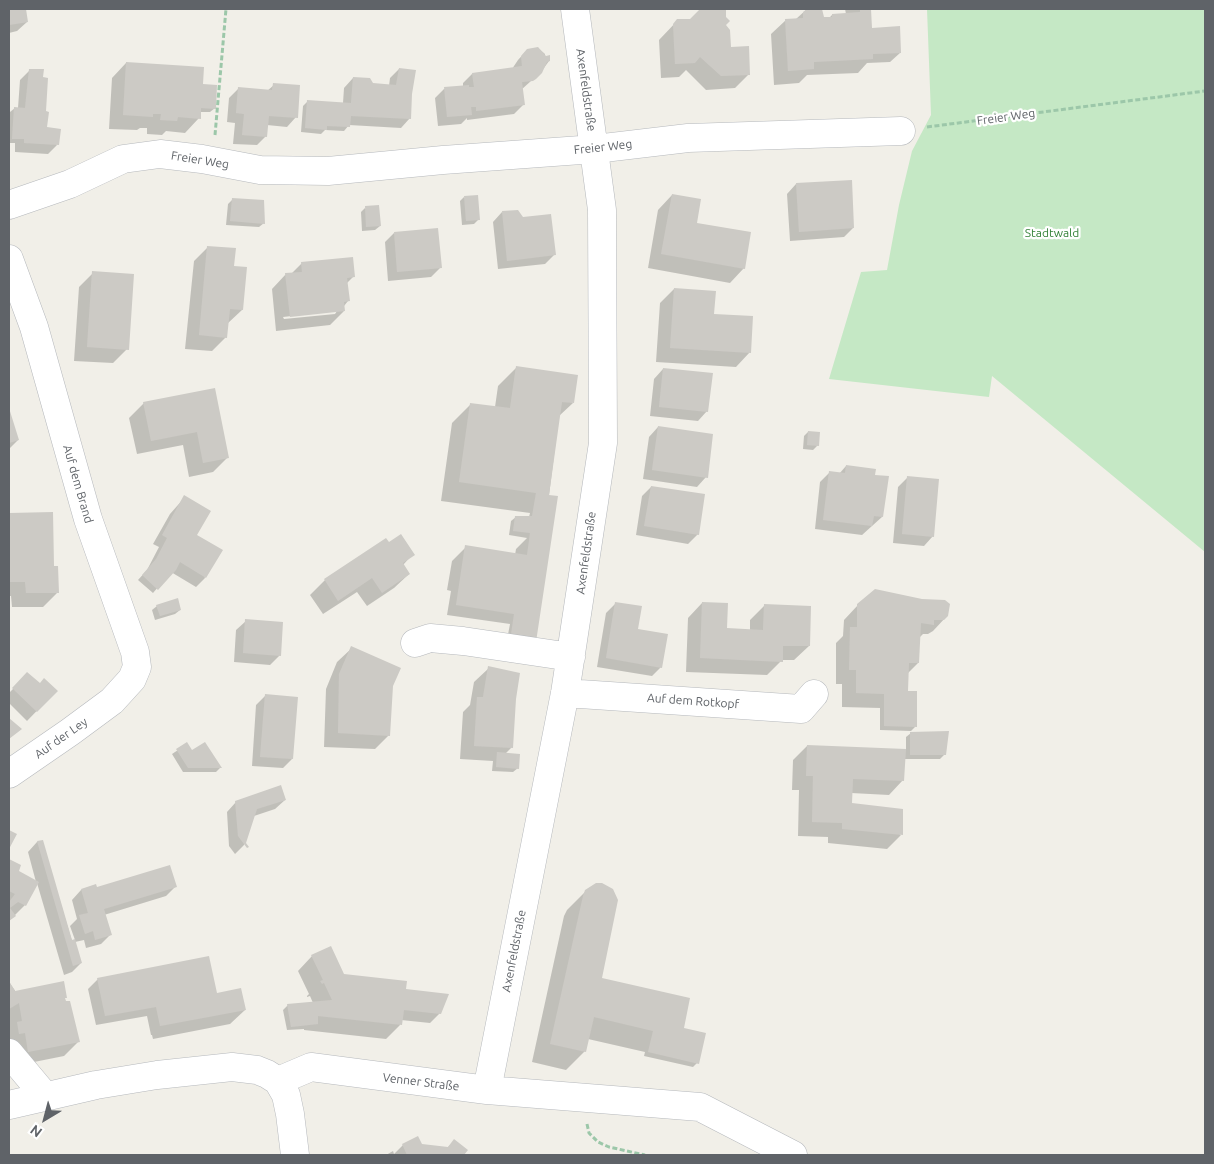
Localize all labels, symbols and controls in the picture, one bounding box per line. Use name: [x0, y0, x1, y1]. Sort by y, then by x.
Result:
street label: Axenfeldstraße: [573, 48, 599, 132]
street label: Freier Weg: [976, 106, 1036, 128]
street label: Freier Weg: [573, 137, 633, 157]
street label: Freier Weg: [170, 148, 230, 172]
park label: Stadtwald: [1025, 226, 1079, 240]
street label: Auf dem Brand: [60, 443, 96, 525]
street label: Axenfeldstraße: [573, 511, 599, 595]
street label: Auf dem Rotkopf: [646, 691, 740, 711]
street label: Auf der Ley: [32, 714, 90, 762]
street label: Axenfeldstraße: [499, 909, 529, 993]
street label: Venner Straße: [382, 1070, 460, 1094]
north arrow: [20, 1094, 70, 1144]
text: N: [27, 1121, 45, 1141]

